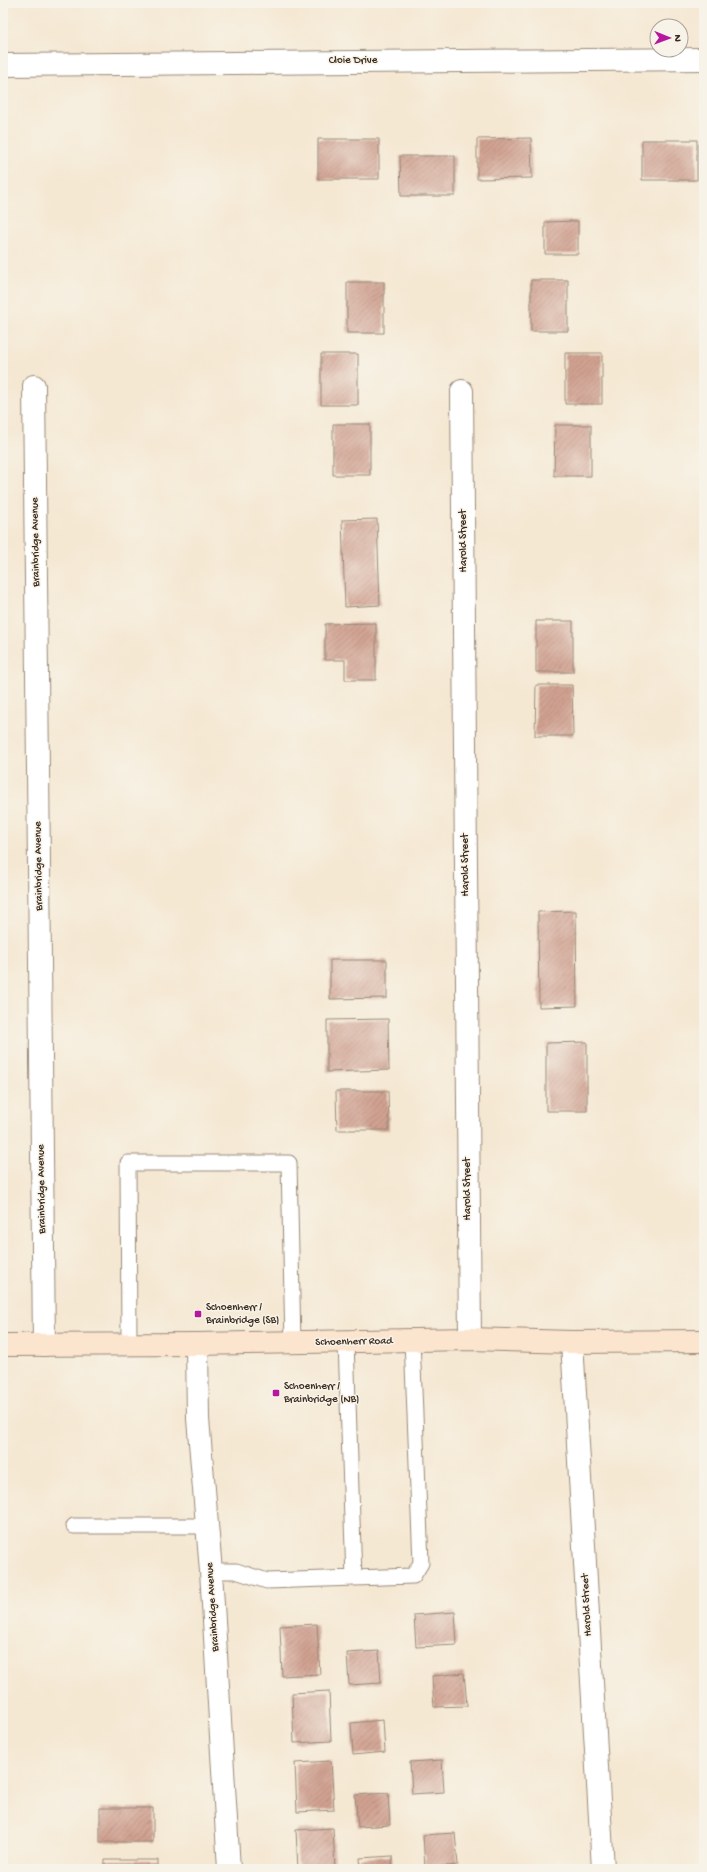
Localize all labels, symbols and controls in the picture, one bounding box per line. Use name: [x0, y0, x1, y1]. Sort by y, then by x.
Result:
north arrow: [649, 18, 689, 58]
text: N: [671, 34, 683, 42]
street label: Cloie Drive: [329, 55, 378, 67]
street label: Brainbridge Avenue: [29, 497, 43, 588]
street label: Harold Street: [458, 508, 470, 572]
street label: Brainbridge Avenue: [32, 821, 46, 912]
street label: Harold Street: [460, 832, 472, 896]
street label: Brainbridge Avenue: [35, 1144, 49, 1235]
street label: Harold Street: [462, 1156, 474, 1220]
place label: Schoenherr / Brainbridge (SB): [205, 1302, 279, 1327]
marker: Schoenherr / Brainbridge (SB): [193, 1309, 203, 1319]
street label: Schoenherr Road: [315, 1335, 394, 1349]
place label: Schoenherr / Brainbridge (NB): [283, 1381, 359, 1406]
marker: Schoenherr / Brainbridge (NB): [271, 1388, 281, 1398]
street label: Brainbridge Avenue: [204, 1562, 222, 1653]
street label: Harold Street: [579, 1572, 595, 1637]

